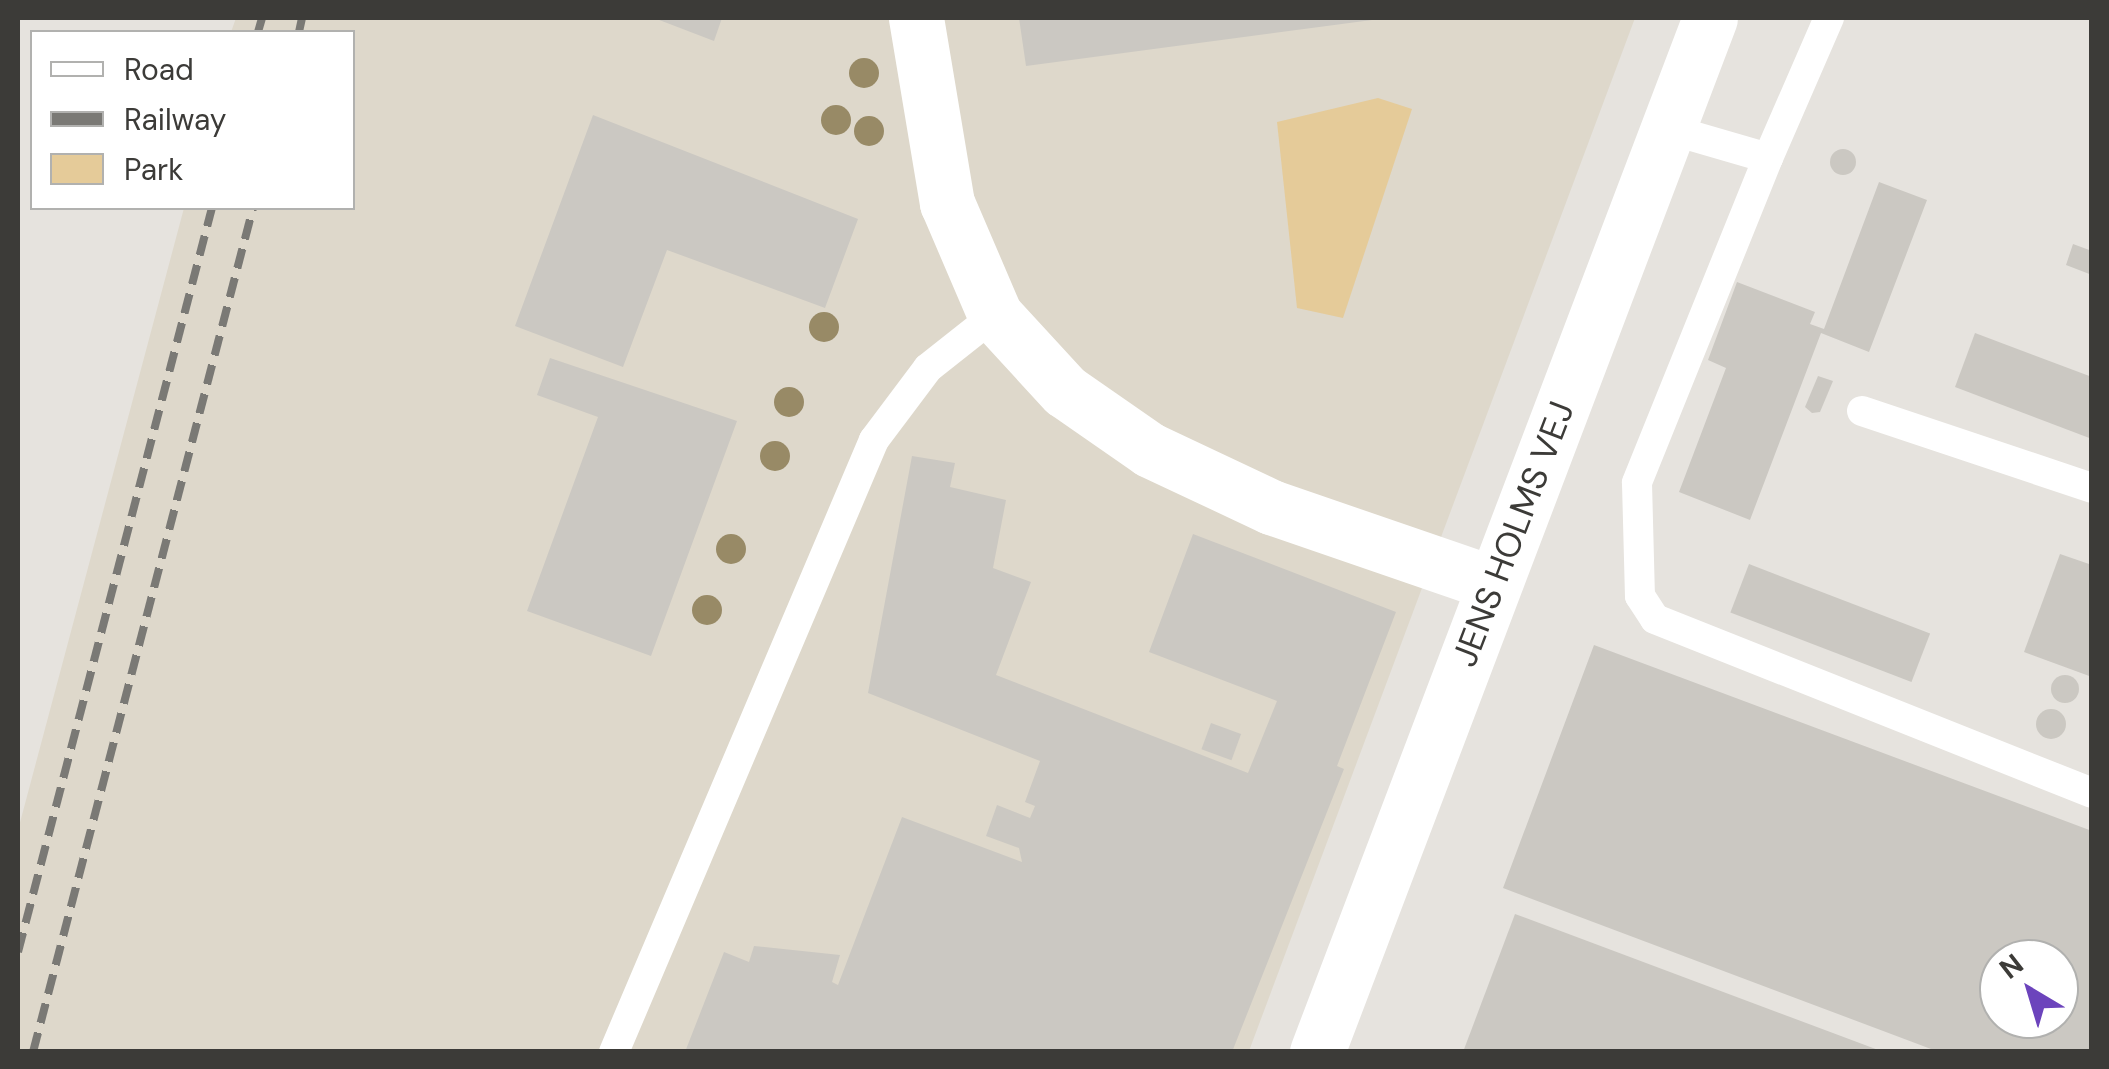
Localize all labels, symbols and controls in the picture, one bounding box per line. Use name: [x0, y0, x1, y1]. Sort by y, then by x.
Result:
legend: [30, 30, 355, 210]
text: Road: [124, 50, 194, 89]
text: Railway: [124, 100, 227, 139]
text: Park: [124, 150, 183, 189]
street label: JENS HOLMS VEJ: [1443, 396, 1583, 672]
north arrow: [1979, 939, 2079, 1039]
text: N: [1992, 946, 2031, 987]

